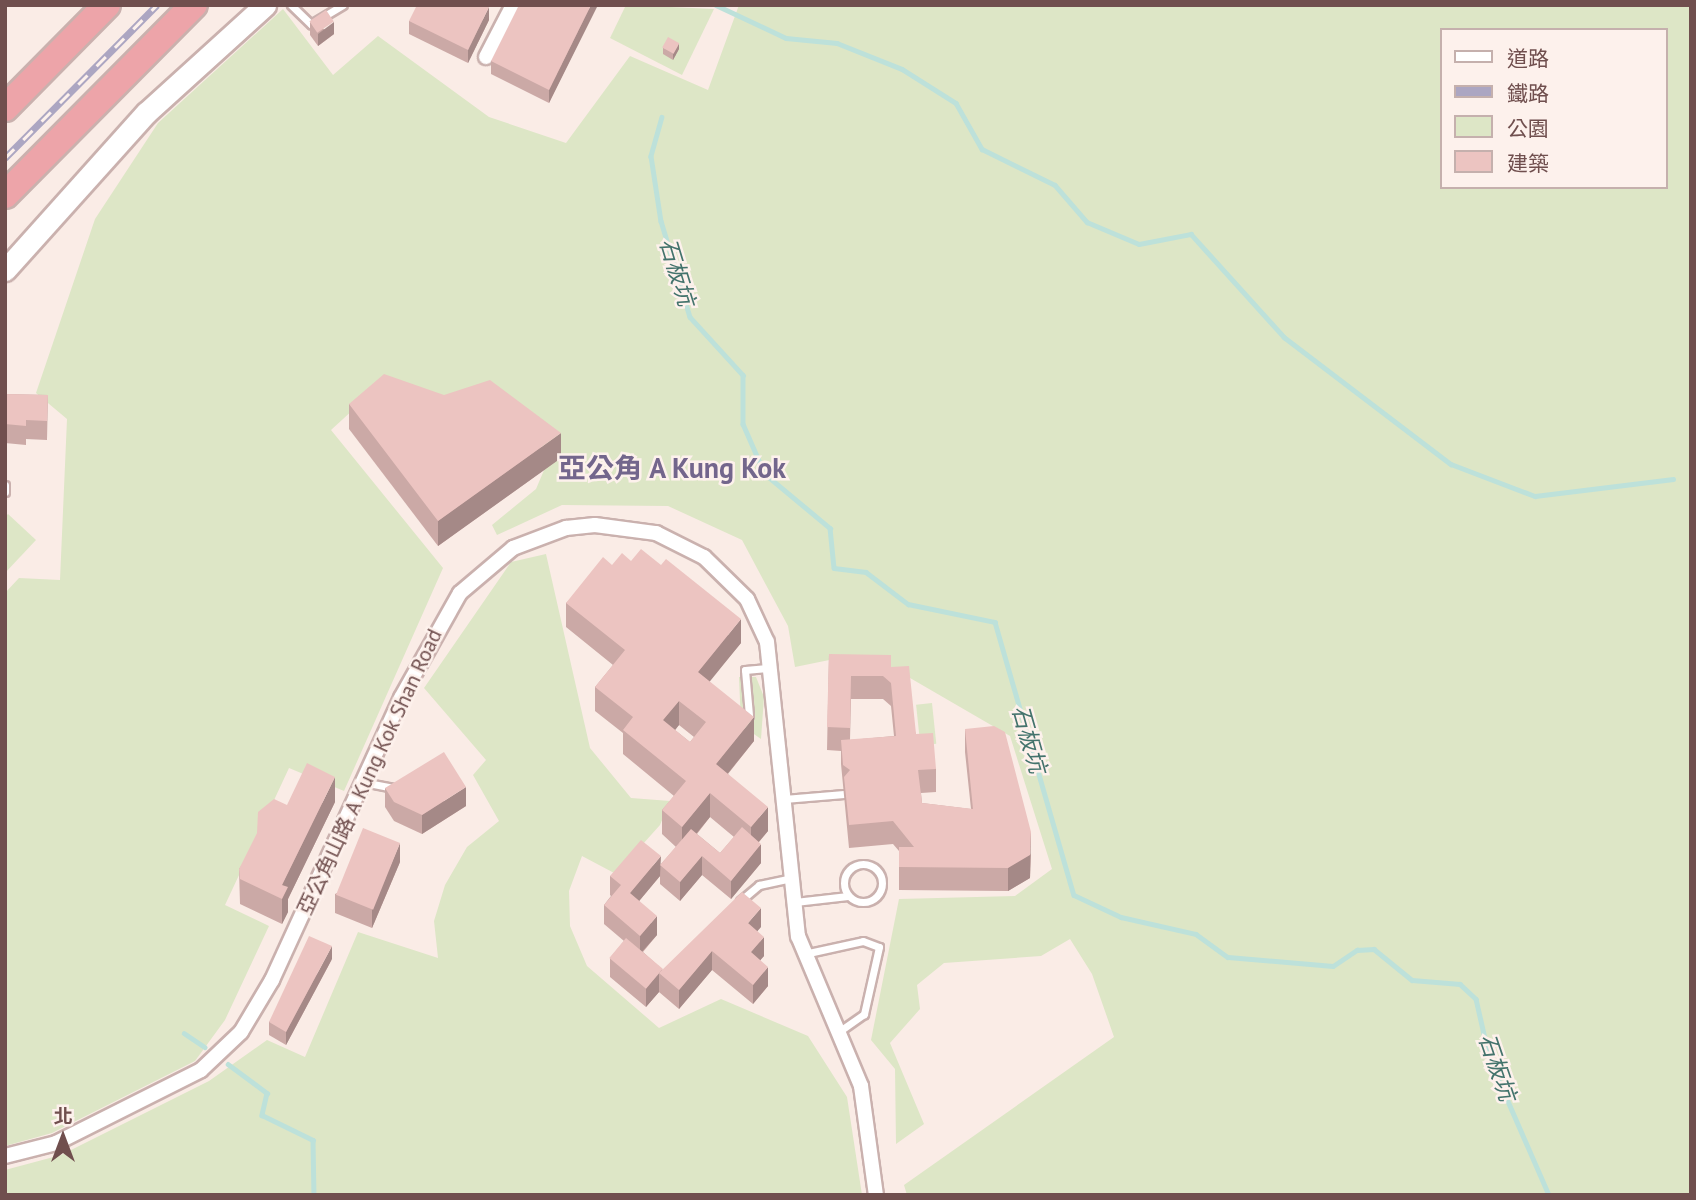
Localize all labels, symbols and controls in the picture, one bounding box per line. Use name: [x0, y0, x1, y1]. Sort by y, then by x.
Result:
legend: [1440, 28, 1668, 189]
text: 道路: [1507, 45, 1549, 72]
text: 鐵路: [1507, 80, 1549, 107]
text: 公園: [1507, 115, 1549, 142]
text: 建築: [1507, 150, 1549, 177]
water label: 石板坑: [654, 235, 700, 309]
district label: 亞公角 A Kung Kok: [557, 451, 787, 485]
street label: 亞公角山路 A Kung Kok Shan Road: [292, 625, 448, 919]
water label: 石板坑: [1006, 702, 1052, 776]
water label: 石板坑: [1473, 1030, 1521, 1104]
north arrow: [28, 1102, 98, 1172]
text: 北: [53, 1104, 73, 1128]

